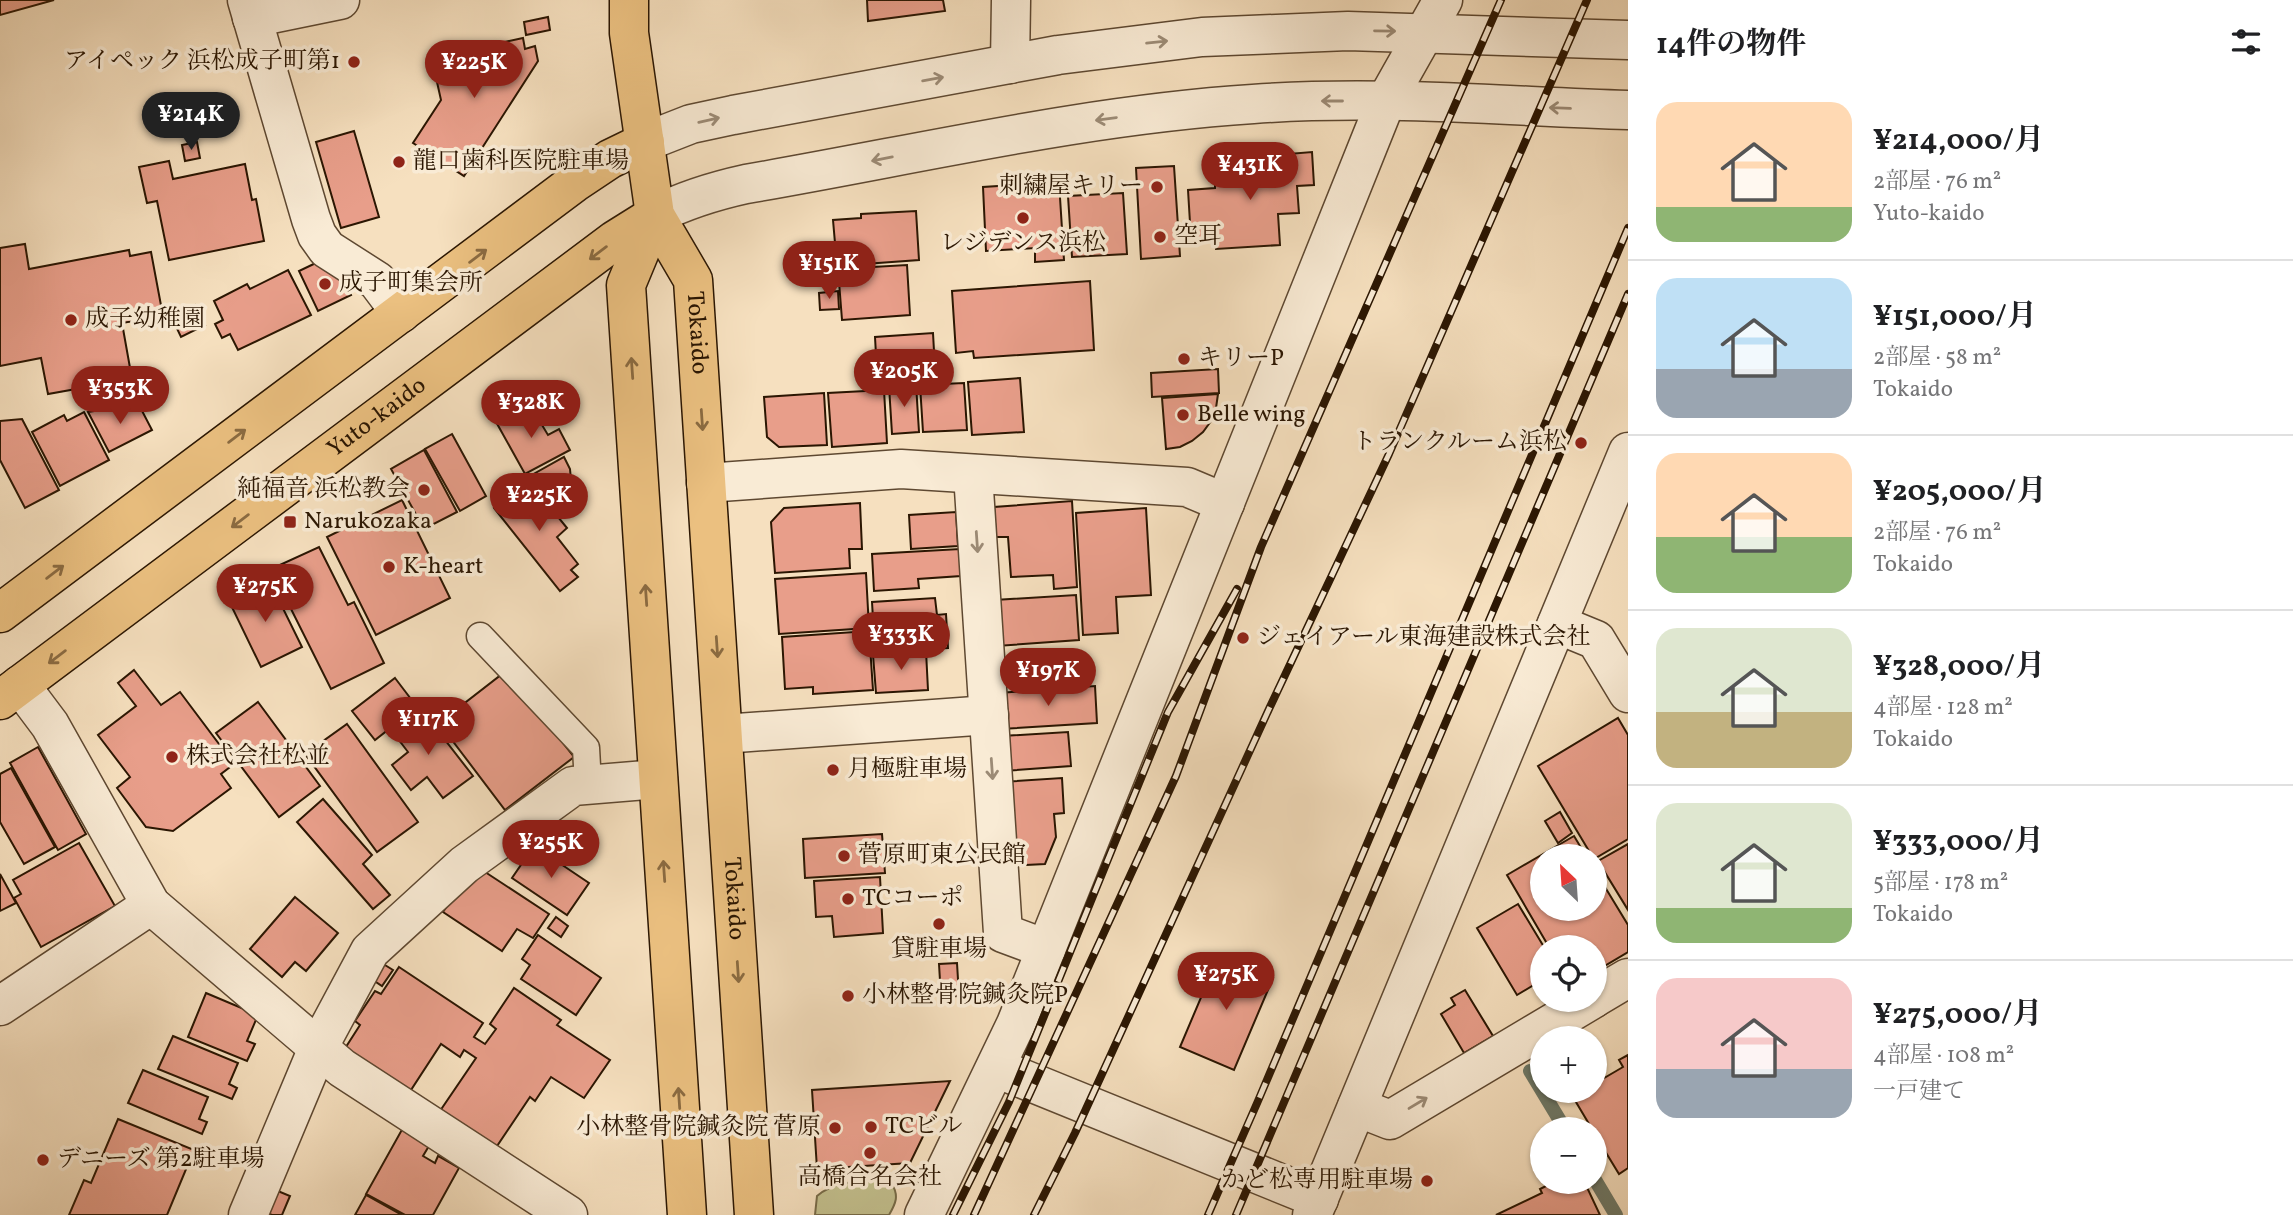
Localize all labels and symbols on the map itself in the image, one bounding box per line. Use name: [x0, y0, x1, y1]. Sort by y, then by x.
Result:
one-way arrow: [1373, 25, 1396, 38]
one-way arrow: [1146, 35, 1168, 48]
pin: ¥225K: [425, 41, 523, 100]
place label: アイペック 浜松成子町第1: [64, 45, 340, 79]
marker: アイペック 浜松成子町第1: [346, 54, 362, 70]
one-way arrow: [921, 71, 944, 85]
pin: ¥214K: [142, 92, 240, 152]
one-way arrow: [1321, 94, 1344, 108]
one-way arrow: [1549, 101, 1572, 114]
one-way arrow: [697, 113, 720, 127]
one-way arrow: [1095, 113, 1118, 126]
pin: ¥431K: [1201, 142, 1299, 202]
place label: 龍口歯科医院駐車場: [413, 145, 629, 179]
one-way arrow: [871, 153, 894, 166]
marker: 龍口歯科医院駐車場: [391, 154, 407, 170]
place label: 刺繍屋キリー: [999, 170, 1143, 204]
marker: 刺繍屋キリー: [1149, 179, 1165, 195]
marker: レジデンス浜松: [1015, 210, 1031, 226]
place label: 空耳: [1174, 220, 1222, 254]
place label: レジデンス浜松: [940, 227, 1106, 261]
marker: 空耳: [1152, 229, 1168, 245]
pin: ¥151K: [780, 242, 878, 301]
one-way arrow: [590, 245, 608, 260]
one-way arrow: [468, 248, 487, 263]
place label: 成子町集会所: [339, 267, 483, 301]
marker: 成子町集会所: [317, 276, 333, 292]
street label: Tokaido: [677, 290, 716, 376]
place label: 成子幼稚園: [85, 303, 205, 337]
marker: 成子幼稚園: [63, 312, 79, 328]
place label: キリーP: [1198, 342, 1284, 376]
pin: ¥205K: [855, 350, 953, 409]
marker: キリーP: [1176, 351, 1192, 367]
one-way arrow: [625, 357, 638, 380]
pin: ¥353K: [71, 366, 169, 426]
street label: Yuto-kaido: [320, 369, 434, 466]
pin: ¥328K: [482, 380, 580, 440]
place label: Belle wing: [1197, 398, 1306, 432]
marker: Belle wing: [1175, 407, 1191, 423]
one-way arrow: [696, 408, 709, 431]
place label: トランクルーム浜松: [1352, 426, 1567, 460]
one-way arrow: [227, 428, 246, 443]
marker: トランクルーム浜松: [1573, 435, 1589, 451]
place label: 純福音 浜松教会: [237, 473, 410, 507]
pin: ¥225K: [490, 474, 588, 533]
marker: 純福音 浜松教会: [416, 482, 432, 498]
place label: Narukozaka: [304, 505, 432, 539]
one-way arrow: [230, 513, 249, 528]
marker: Narukozaka: [282, 514, 298, 530]
one-way arrow: [971, 530, 984, 552]
place label: K-heart: [403, 550, 484, 584]
marker: K-heart: [381, 559, 397, 575]
pin: ¥275K: [216, 564, 314, 624]
one-way arrow: [45, 565, 64, 580]
one-way arrow: [640, 584, 653, 607]
pin: ¥333K: [852, 612, 950, 672]
place label: ジェイアール東海建設株式会社: [1257, 621, 1591, 655]
marker: ジェイアール東海建設株式会社: [1235, 630, 1251, 646]
one-way arrow: [711, 635, 724, 658]
pin: ¥197K: [999, 648, 1097, 708]
one-way arrow: [49, 650, 67, 665]
pin: ¥117K: [379, 698, 477, 757]
place label: 株式会社松並: [186, 740, 330, 774]
marker: 株式会社松並: [164, 749, 180, 765]
place label: 月極駐車場: [847, 753, 967, 787]
one-way arrow: [986, 757, 999, 779]
marker: 月極駐車場: [825, 762, 841, 778]
pin: ¥255K: [502, 820, 600, 880]
place label: 菅原町東公民館: [858, 839, 1026, 873]
north arrow: [1530, 844, 1606, 920]
marker: 菅原町東公民館: [836, 848, 852, 864]
street label: Tokaido: [714, 856, 753, 941]
one-way arrow: [658, 860, 671, 883]
place label: TCコーポ: [862, 882, 964, 916]
marker: TCコーポ: [840, 891, 856, 907]
marker: 貸駐車場: [931, 916, 947, 932]
place label: 貸駐車場: [891, 933, 987, 967]
pin: ¥275K: [1177, 953, 1275, 1012]
one-way arrow: [732, 960, 745, 983]
place label: 小林整骨院鍼灸院P: [862, 979, 1068, 1013]
marker: 小林整骨院鍼灸院P: [840, 988, 856, 1004]
one-way arrow: [672, 1087, 685, 1110]
one-way arrow: [1408, 1096, 1428, 1110]
place label: TCビル: [885, 1110, 963, 1144]
place label: 小林整骨院鍼灸院 菅原: [576, 1111, 821, 1145]
marker: TCビル: [863, 1119, 879, 1135]
marker: 小林整骨院鍼灸院 菅原: [827, 1120, 843, 1136]
place label: デニーズ 第2駐車場: [57, 1143, 265, 1177]
marker: 高橋合名会社: [862, 1145, 878, 1161]
marker: デニーズ 第2駐車場: [35, 1152, 51, 1168]
place label: 高橋合名会社: [798, 1161, 942, 1195]
place label: かど松専用駐車場: [1221, 1164, 1413, 1198]
marker: かど松専用駐車場: [1419, 1173, 1435, 1189]

